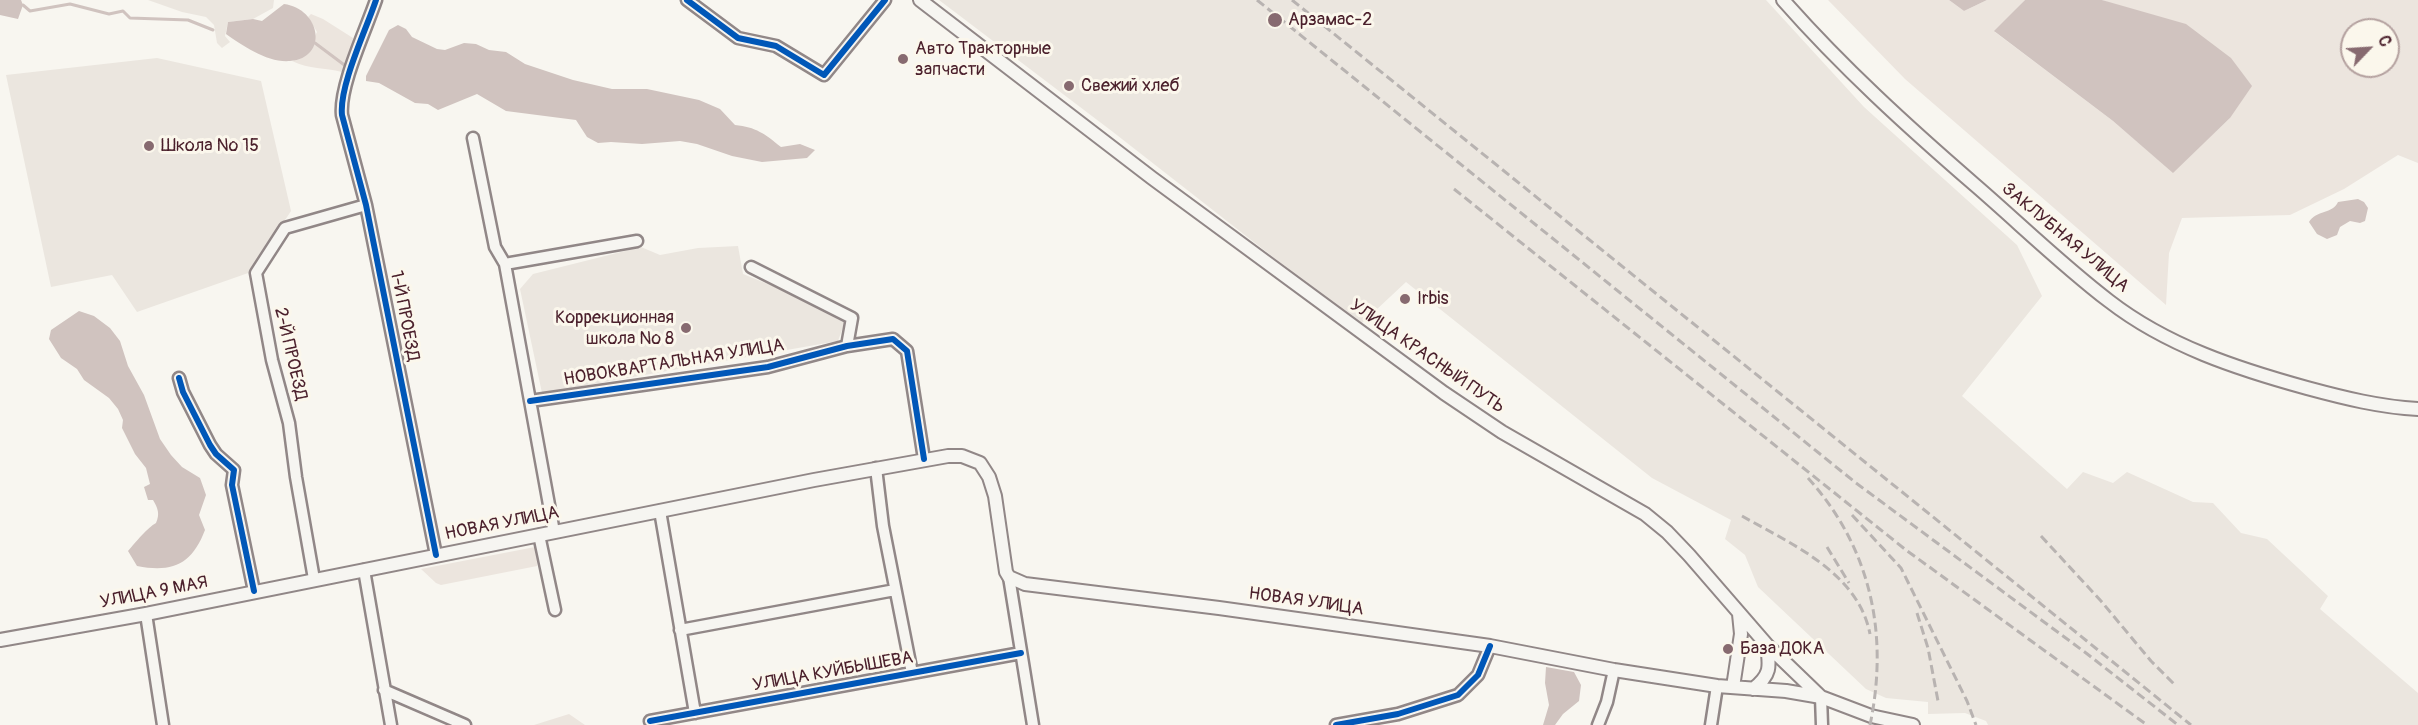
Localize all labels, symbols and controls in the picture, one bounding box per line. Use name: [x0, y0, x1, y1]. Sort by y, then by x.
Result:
place label: Арзамас-2: [1288, 9, 1372, 31]
marker: Арзамас-2: [1266, 11, 1284, 29]
north arrow: [2340, 18, 2400, 78]
text: С: [2373, 33, 2396, 50]
place label: Авто Тракторные запчасти: [915, 38, 1051, 80]
marker: Авто Тракторные запчасти: [896, 52, 910, 66]
place label: Свежий хлеб: [1081, 75, 1180, 97]
marker: Свежий хлеб: [1062, 79, 1076, 93]
place label: Школа № 15: [161, 135, 259, 157]
marker: Школа № 15: [142, 139, 156, 153]
street label: ЗАКЛУБНАЯ УЛИЦА: [1997, 178, 2133, 298]
street label: 1-Й ПРОЕЗД: [385, 269, 423, 363]
place label: Irbis: [1417, 288, 1449, 310]
marker: Irbis: [1398, 292, 1412, 306]
street label: УЛИЦА КРАСНЫЙ ПУТЬ: [1345, 295, 1509, 419]
street label: 2-Й ПРОЕЗД: [269, 305, 311, 403]
place label: Коррекционная школа № 8: [555, 307, 674, 350]
marker: Коррекционная школа № 8: [679, 321, 693, 335]
street label: НОВОКВАРТАЛЬНАЯ УЛИЦА: [562, 335, 786, 391]
street label: НОВАЯ УЛИЦА: [443, 502, 561, 546]
street label: УЛИЦА 9 МАЯ: [98, 572, 210, 614]
street label: НОВАЯ УЛИЦА: [1247, 583, 1365, 621]
place label: База ДОКА: [1740, 638, 1824, 660]
marker: База ДОКА: [1721, 642, 1735, 656]
street label: УЛИЦА КУЙБЫШЕВА: [751, 647, 915, 697]

